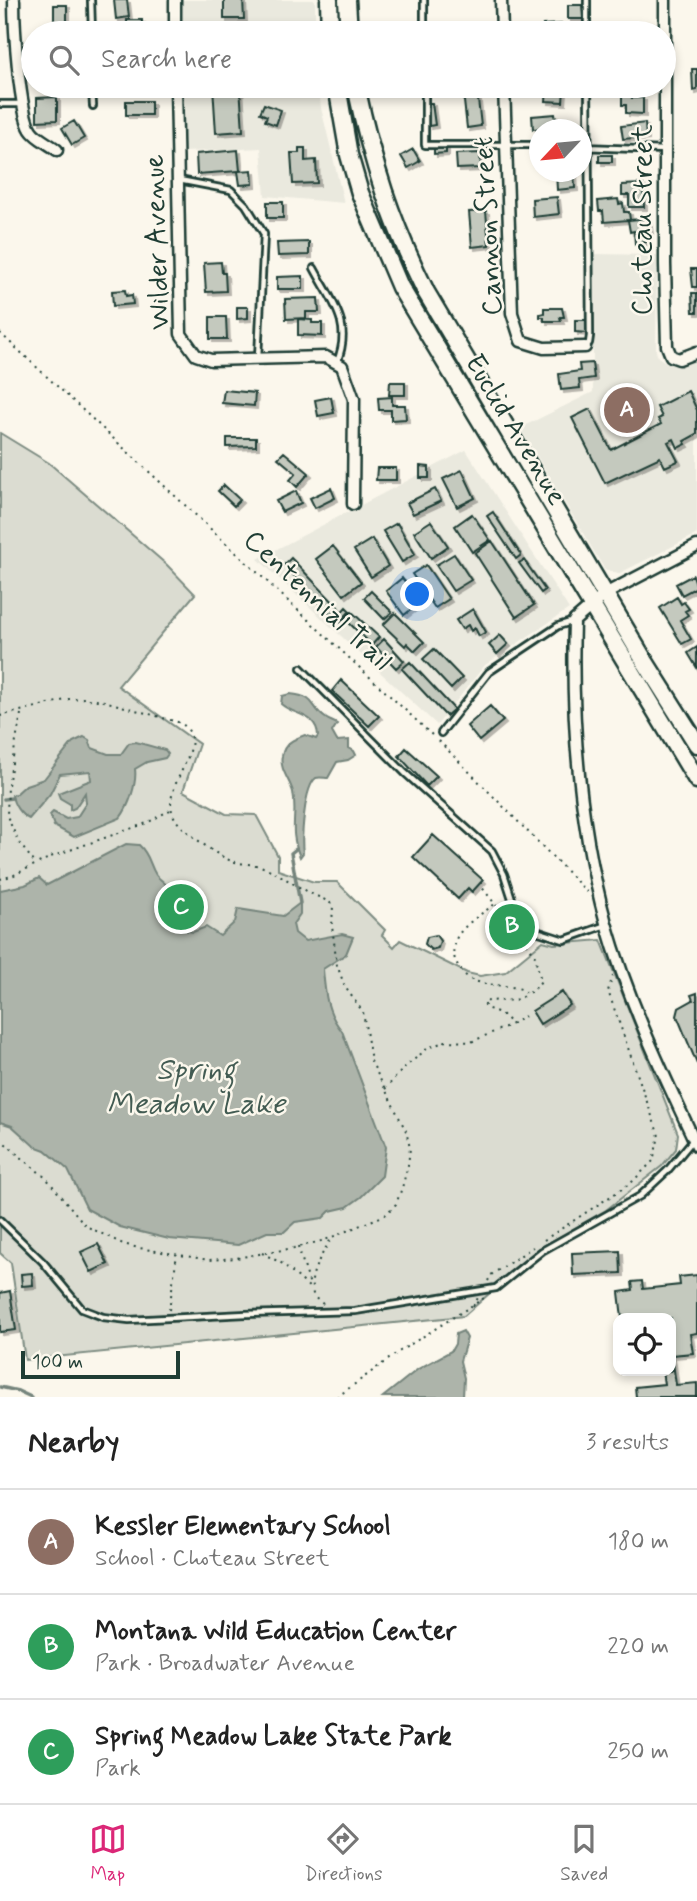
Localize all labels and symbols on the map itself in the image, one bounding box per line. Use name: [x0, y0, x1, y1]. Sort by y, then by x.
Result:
north arrow: [529, 119, 592, 182]
street label: Choteau Street: [625, 124, 662, 316]
street label: Cannon Street: [466, 135, 512, 317]
street label: Wilder Avenue: [136, 154, 180, 330]
street label: Euclid Avenue: [455, 348, 575, 512]
pin: A: [604, 384, 650, 436]
street label: Centennial Trail: [235, 522, 399, 680]
your location: [400, 577, 434, 611]
pin: C: [158, 881, 204, 933]
pin: B: [489, 901, 535, 953]
water label: Spring Meadow Lake: [107, 1051, 287, 1124]
scale bar: [21, 1348, 180, 1380]

